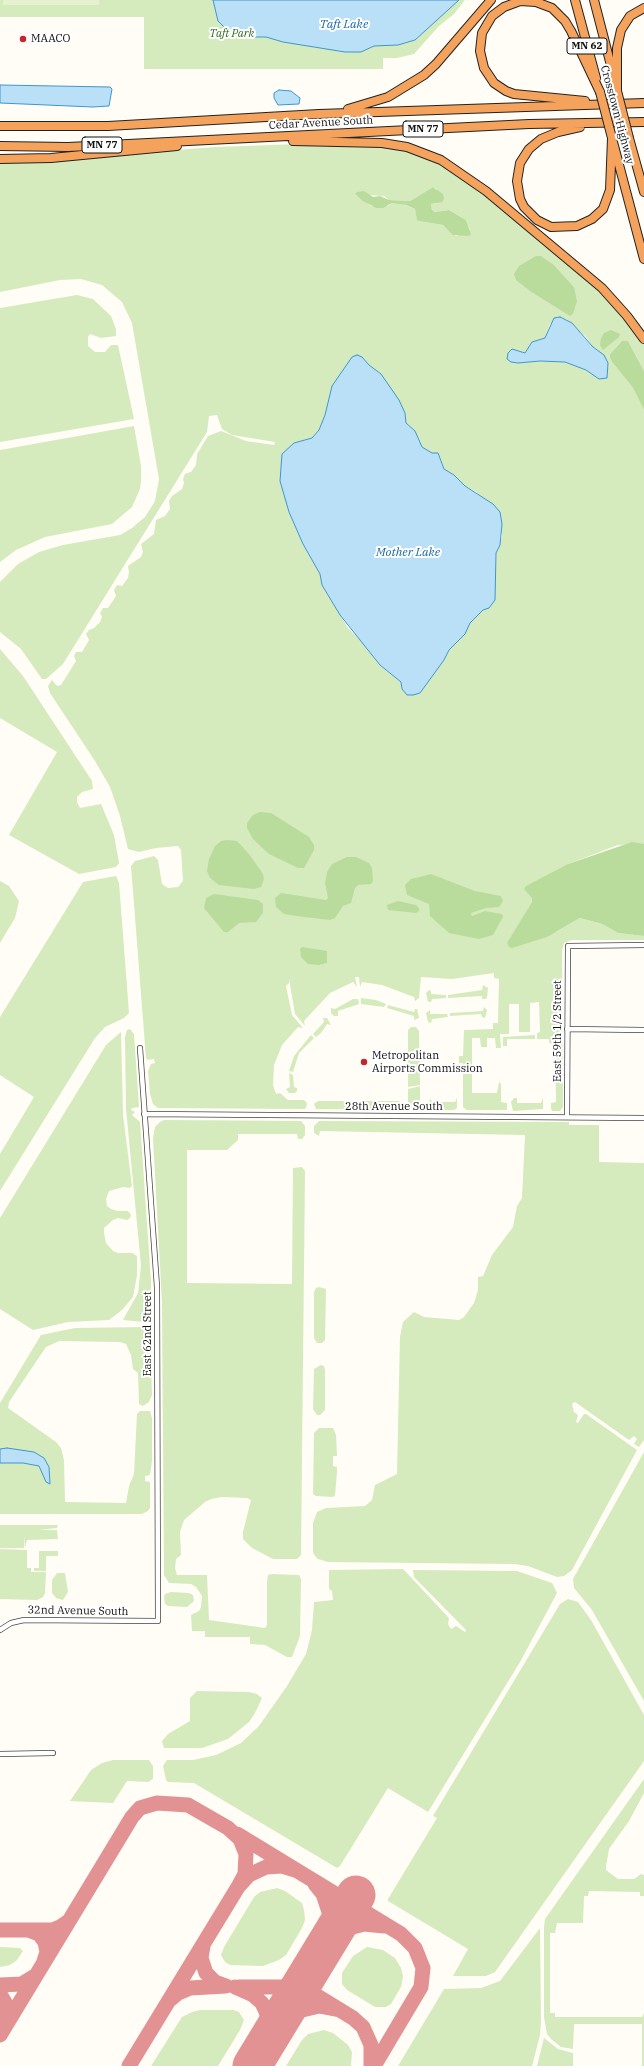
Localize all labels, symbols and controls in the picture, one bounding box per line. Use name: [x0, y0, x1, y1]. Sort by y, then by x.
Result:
water label: Taft Lake: [320, 18, 368, 32]
park label: Taft Park: [210, 27, 254, 41]
place label: MAACO: [31, 32, 70, 46]
marker: MAACO: [18, 34, 28, 44]
road number: MN 62: [567, 38, 607, 54]
street label: Crosstown Highway: [597, 64, 637, 166]
street label: Cedar Avenue South: [268, 114, 374, 132]
road number: MN 77: [403, 121, 443, 137]
road number: MN 77: [82, 137, 122, 153]
water label: Mother Lake: [376, 546, 440, 560]
street label: East 59th 1/2 Street: [551, 980, 565, 1082]
place label: Metropolitan Airports Commission: [372, 1049, 483, 1075]
marker: Metropolitan Airports Commission: [359, 1057, 369, 1067]
street label: 28th Avenue South: [345, 1100, 443, 1114]
street label: East 62nd Street: [141, 1291, 155, 1377]
street label: 32nd Avenue South: [27, 1604, 129, 1618]

